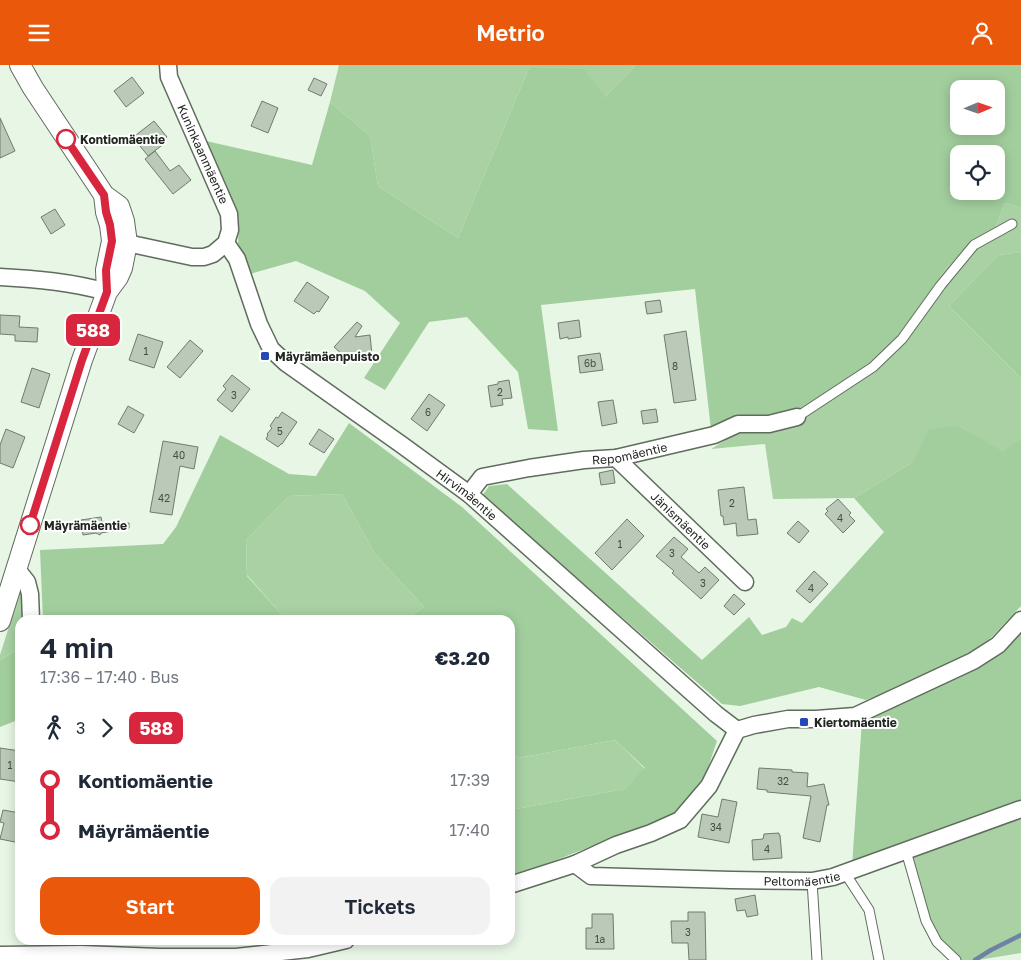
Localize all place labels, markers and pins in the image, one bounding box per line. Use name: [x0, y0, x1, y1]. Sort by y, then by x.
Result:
marker: Kontiomäentie: [56, 129, 76, 149]
place label: Kontiomäentie: [80, 132, 165, 147]
place label: Mäyrämäenpuisto: [275, 349, 379, 364]
marker: Mäyrämäenpuisto: [259, 350, 271, 362]
marker: Mäyrämäentie: [20, 515, 40, 535]
place label: Mäyrämäentie: [44, 518, 127, 533]
place label: Kiertomäentie: [814, 715, 897, 730]
marker: Kiertomäentie: [798, 716, 810, 728]

